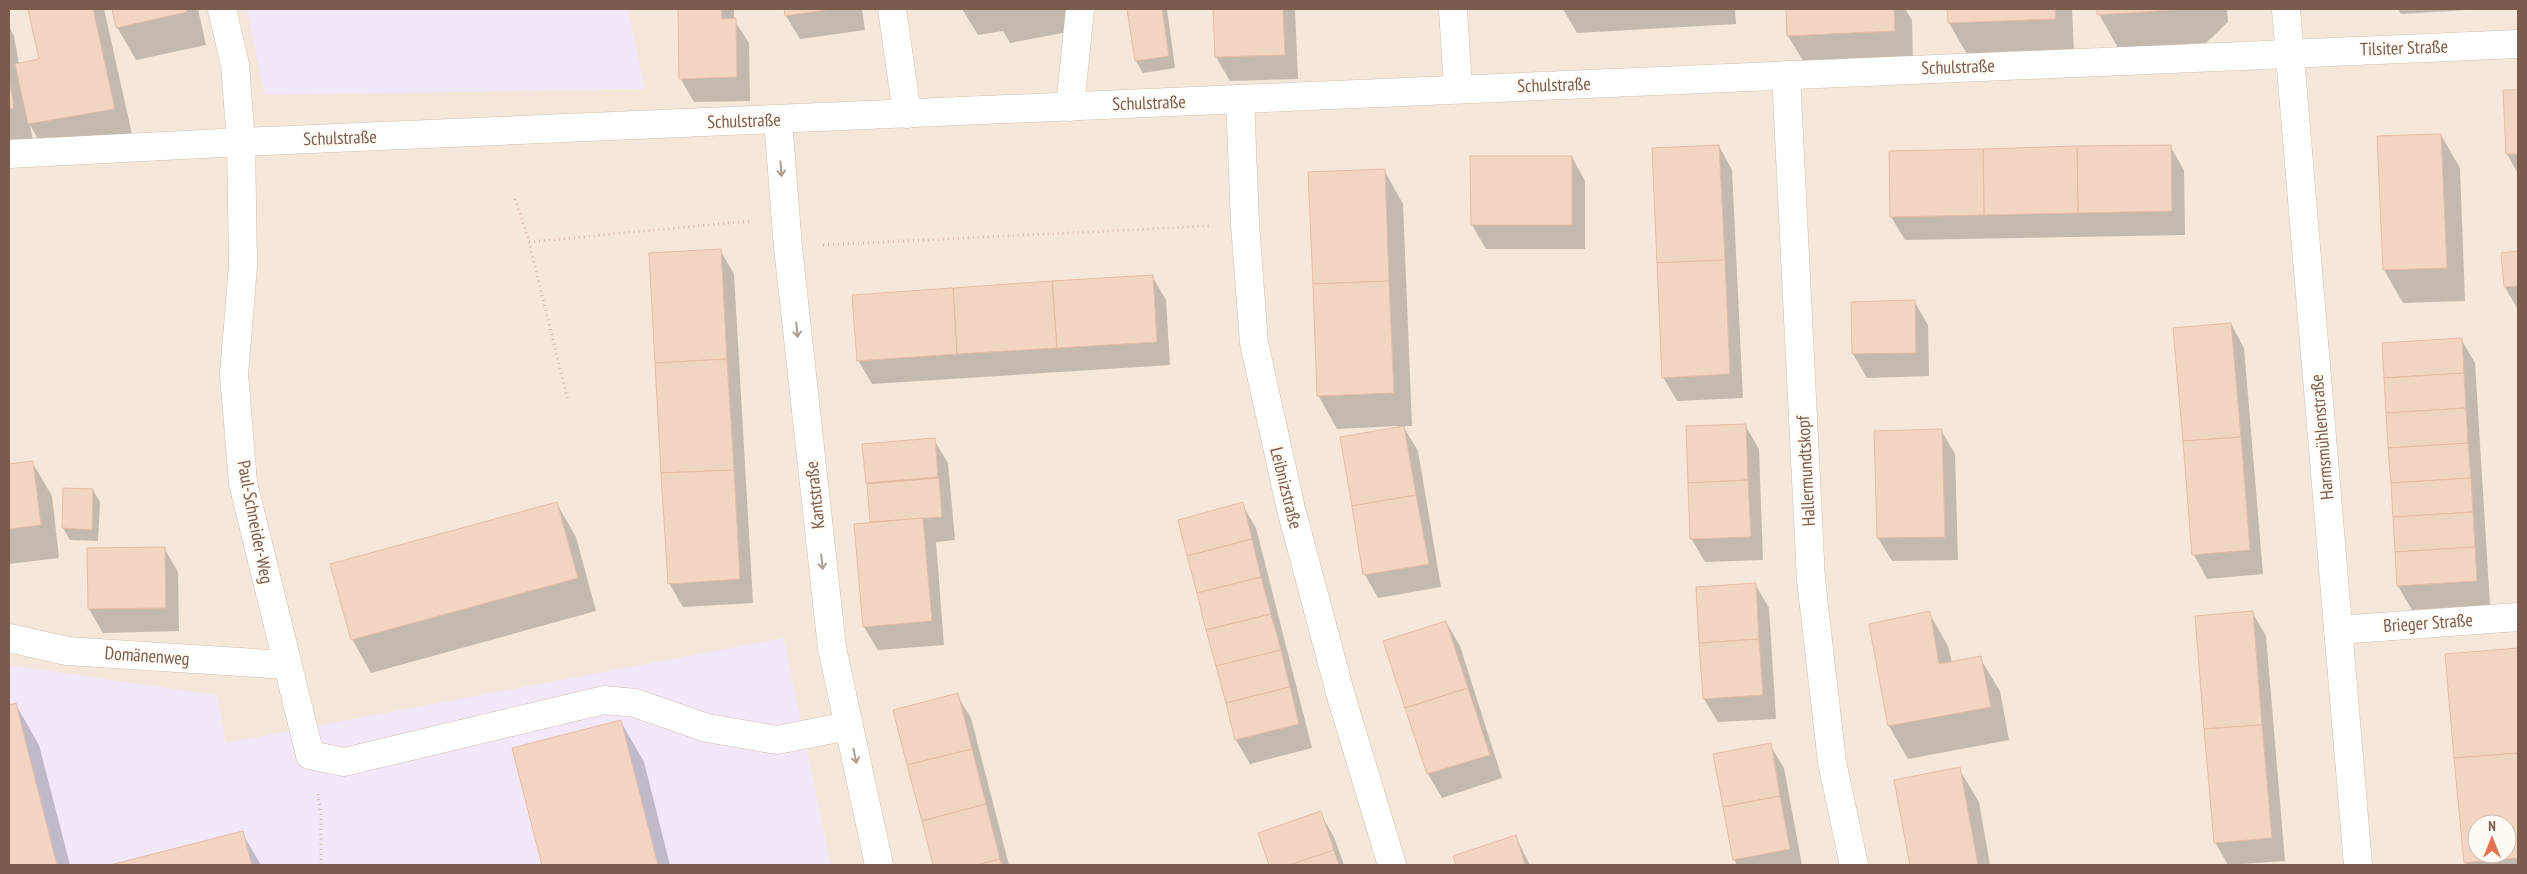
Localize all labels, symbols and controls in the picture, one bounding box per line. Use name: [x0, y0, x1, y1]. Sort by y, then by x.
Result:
street label: Tilsiter Straße: [2360, 34, 2448, 61]
street label: Schulstraße: [1921, 54, 1995, 79]
street label: Schulstraße: [1517, 72, 1591, 97]
street label: Schulstraße: [1112, 90, 1186, 115]
street label: Schulstraße: [707, 108, 781, 133]
street label: Schulstraße: [303, 125, 377, 150]
one-way arrow: [777, 160, 786, 176]
one-way arrow: [792, 322, 802, 338]
street label: Harmsmühlenstraße: [2305, 373, 2338, 501]
street label: Hallermundtskopf: [1791, 414, 1820, 527]
street label: Leibnizstraße: [1265, 445, 1308, 531]
street label: Paul-Schneider-Weg: [232, 458, 279, 586]
street label: Kantstraße: [800, 460, 829, 530]
one-way arrow: [817, 553, 827, 569]
street label: Brieger Straße: [2382, 608, 2473, 637]
street label: Domänenweg: [104, 641, 190, 670]
one-way arrow: [851, 748, 860, 764]
north arrow: [2467, 814, 2517, 864]
text: N: [2488, 817, 2496, 835]

